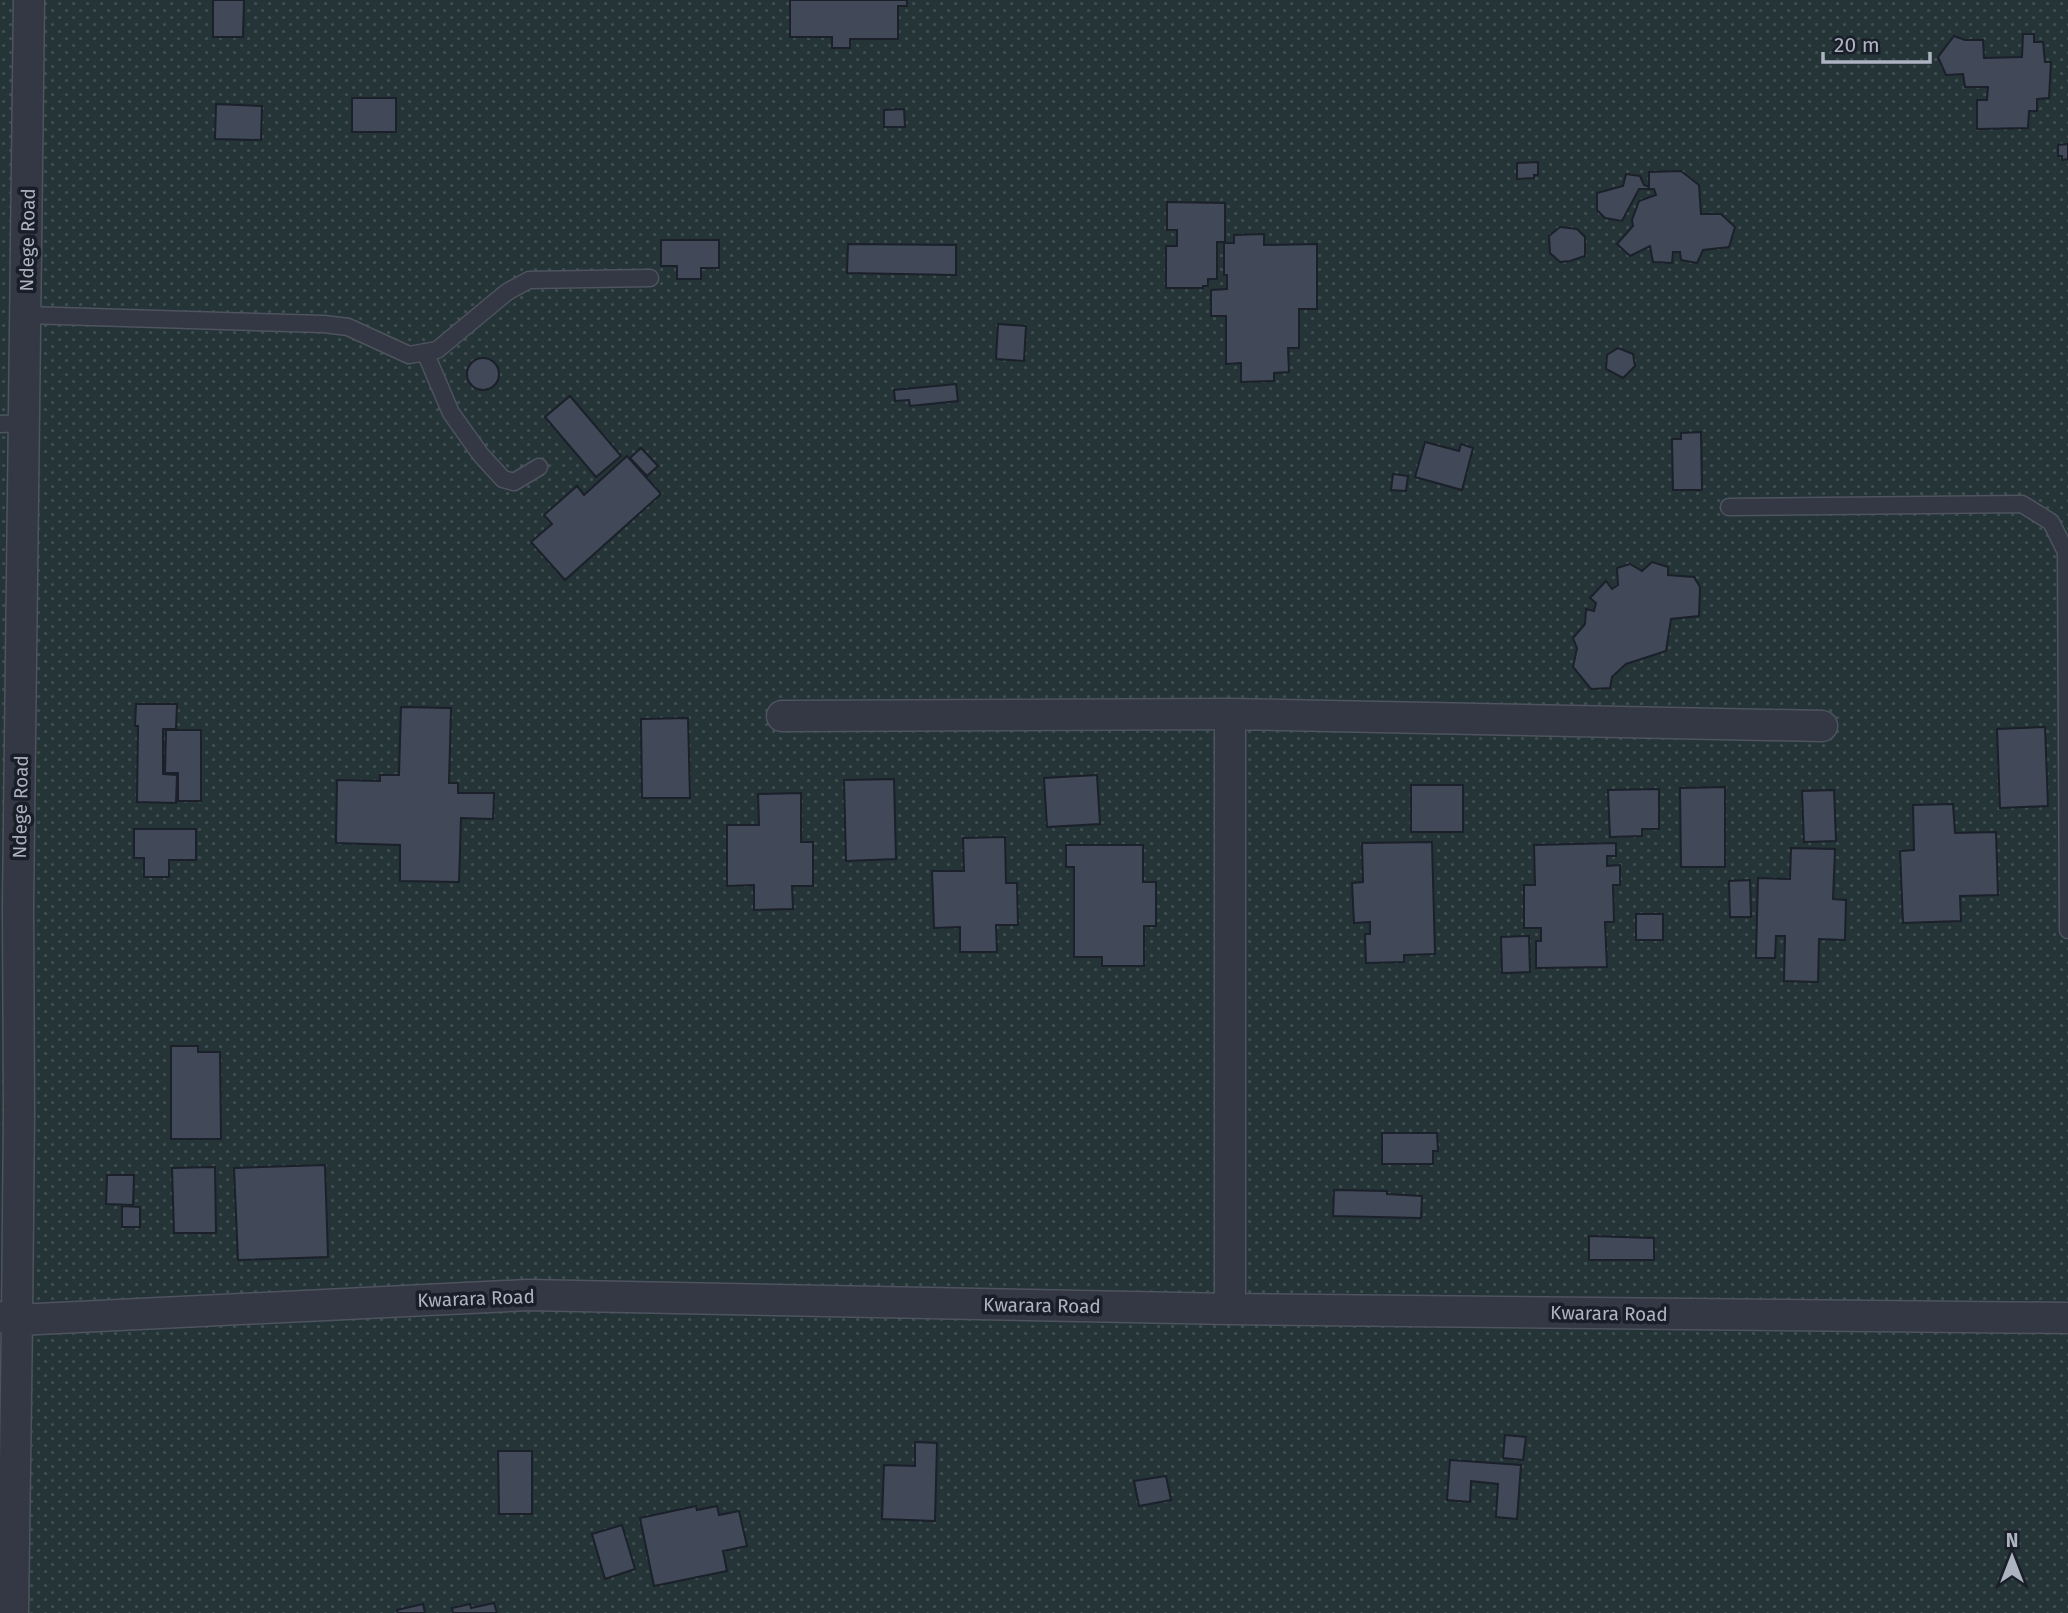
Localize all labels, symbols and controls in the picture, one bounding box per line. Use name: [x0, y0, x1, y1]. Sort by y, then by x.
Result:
scale bar: [1823, 21, 1930, 65]
text: 20 m: [1834, 32, 1880, 58]
street label: Ndege Road: [15, 188, 40, 292]
street label: Ndege Road: [8, 755, 33, 859]
street label: Kwarara Road: [417, 1285, 535, 1312]
street label: Kwarara Road: [983, 1293, 1101, 1318]
street label: Kwarara Road: [1550, 1301, 1668, 1326]
north arrow: [1977, 1522, 2047, 1592]
text: N: [2006, 1529, 2018, 1552]

